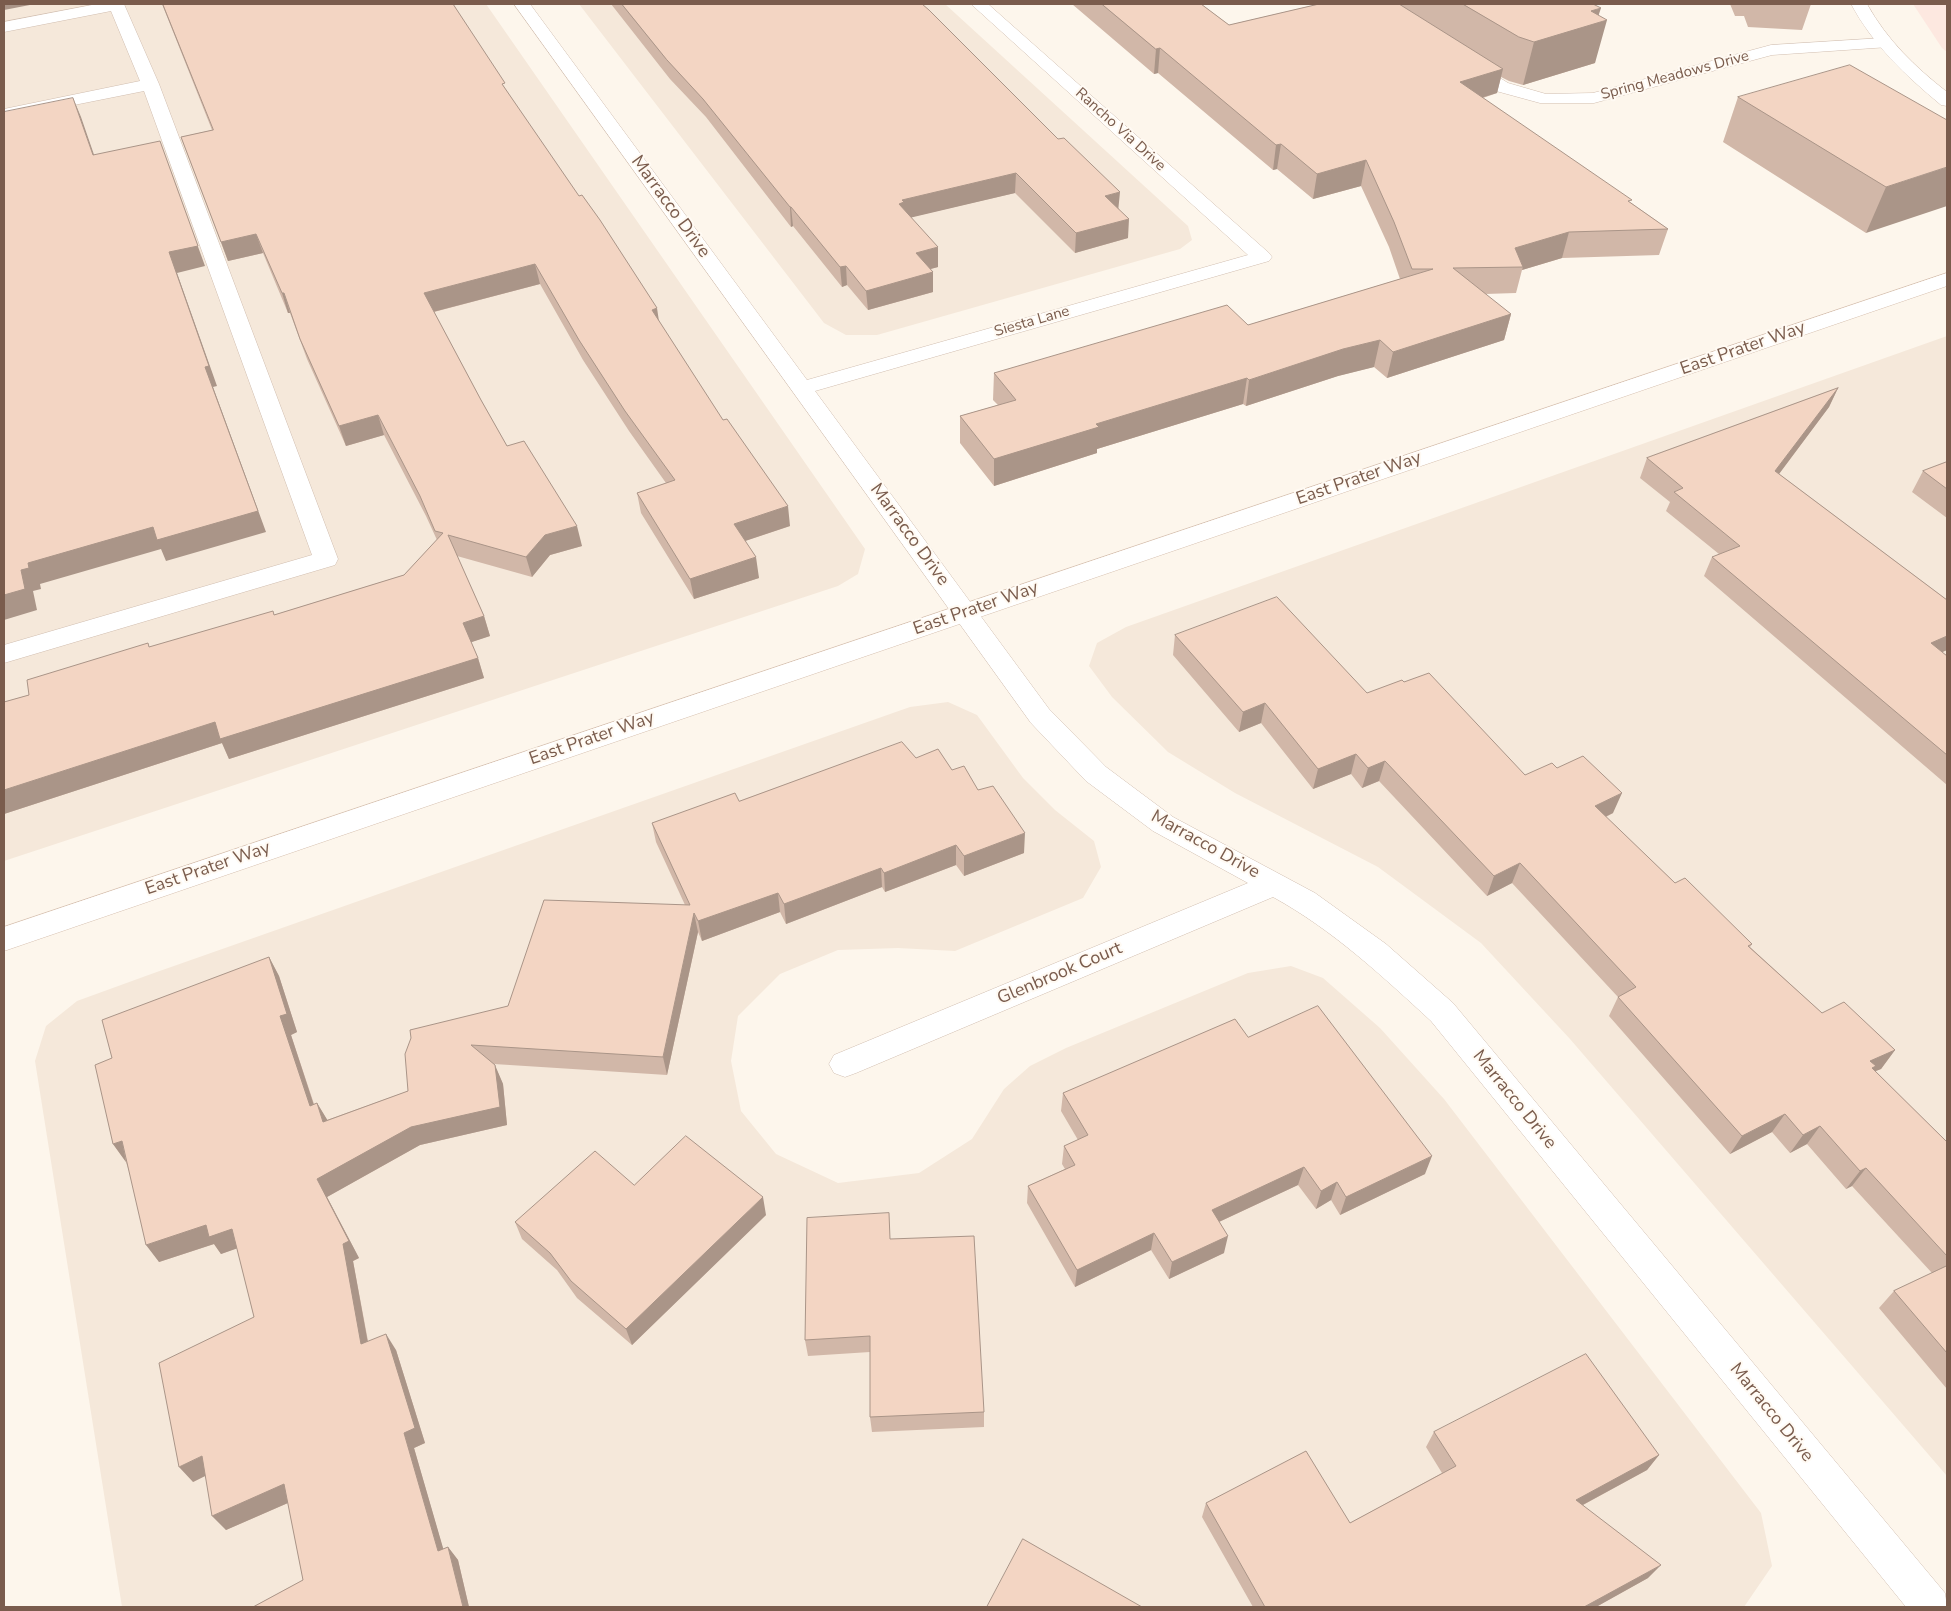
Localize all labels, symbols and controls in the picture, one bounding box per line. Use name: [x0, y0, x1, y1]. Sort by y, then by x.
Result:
street label: Spring Meadows Drive: [1599, 48, 1751, 104]
street label: Rancho Via Drive: [1071, 85, 1169, 175]
street label: Marracco Drive: [626, 152, 714, 262]
street label: Siesta Lane: [992, 303, 1072, 341]
street label: East Prater Way: [1678, 317, 1808, 381]
street label: East Prater Way: [1294, 447, 1424, 511]
street label: Marracco Drive: [865, 480, 953, 590]
street label: East Prater Way: [911, 577, 1041, 641]
street label: East Prater Way: [527, 707, 657, 771]
street label: Marracco Drive: [1147, 806, 1263, 884]
street label: East Prater Way: [143, 837, 273, 901]
street label: Glenbrook Court: [994, 938, 1126, 1010]
street label: Marracco Drive: [1468, 1046, 1560, 1154]
street label: Marracco Drive: [1725, 1359, 1817, 1467]

